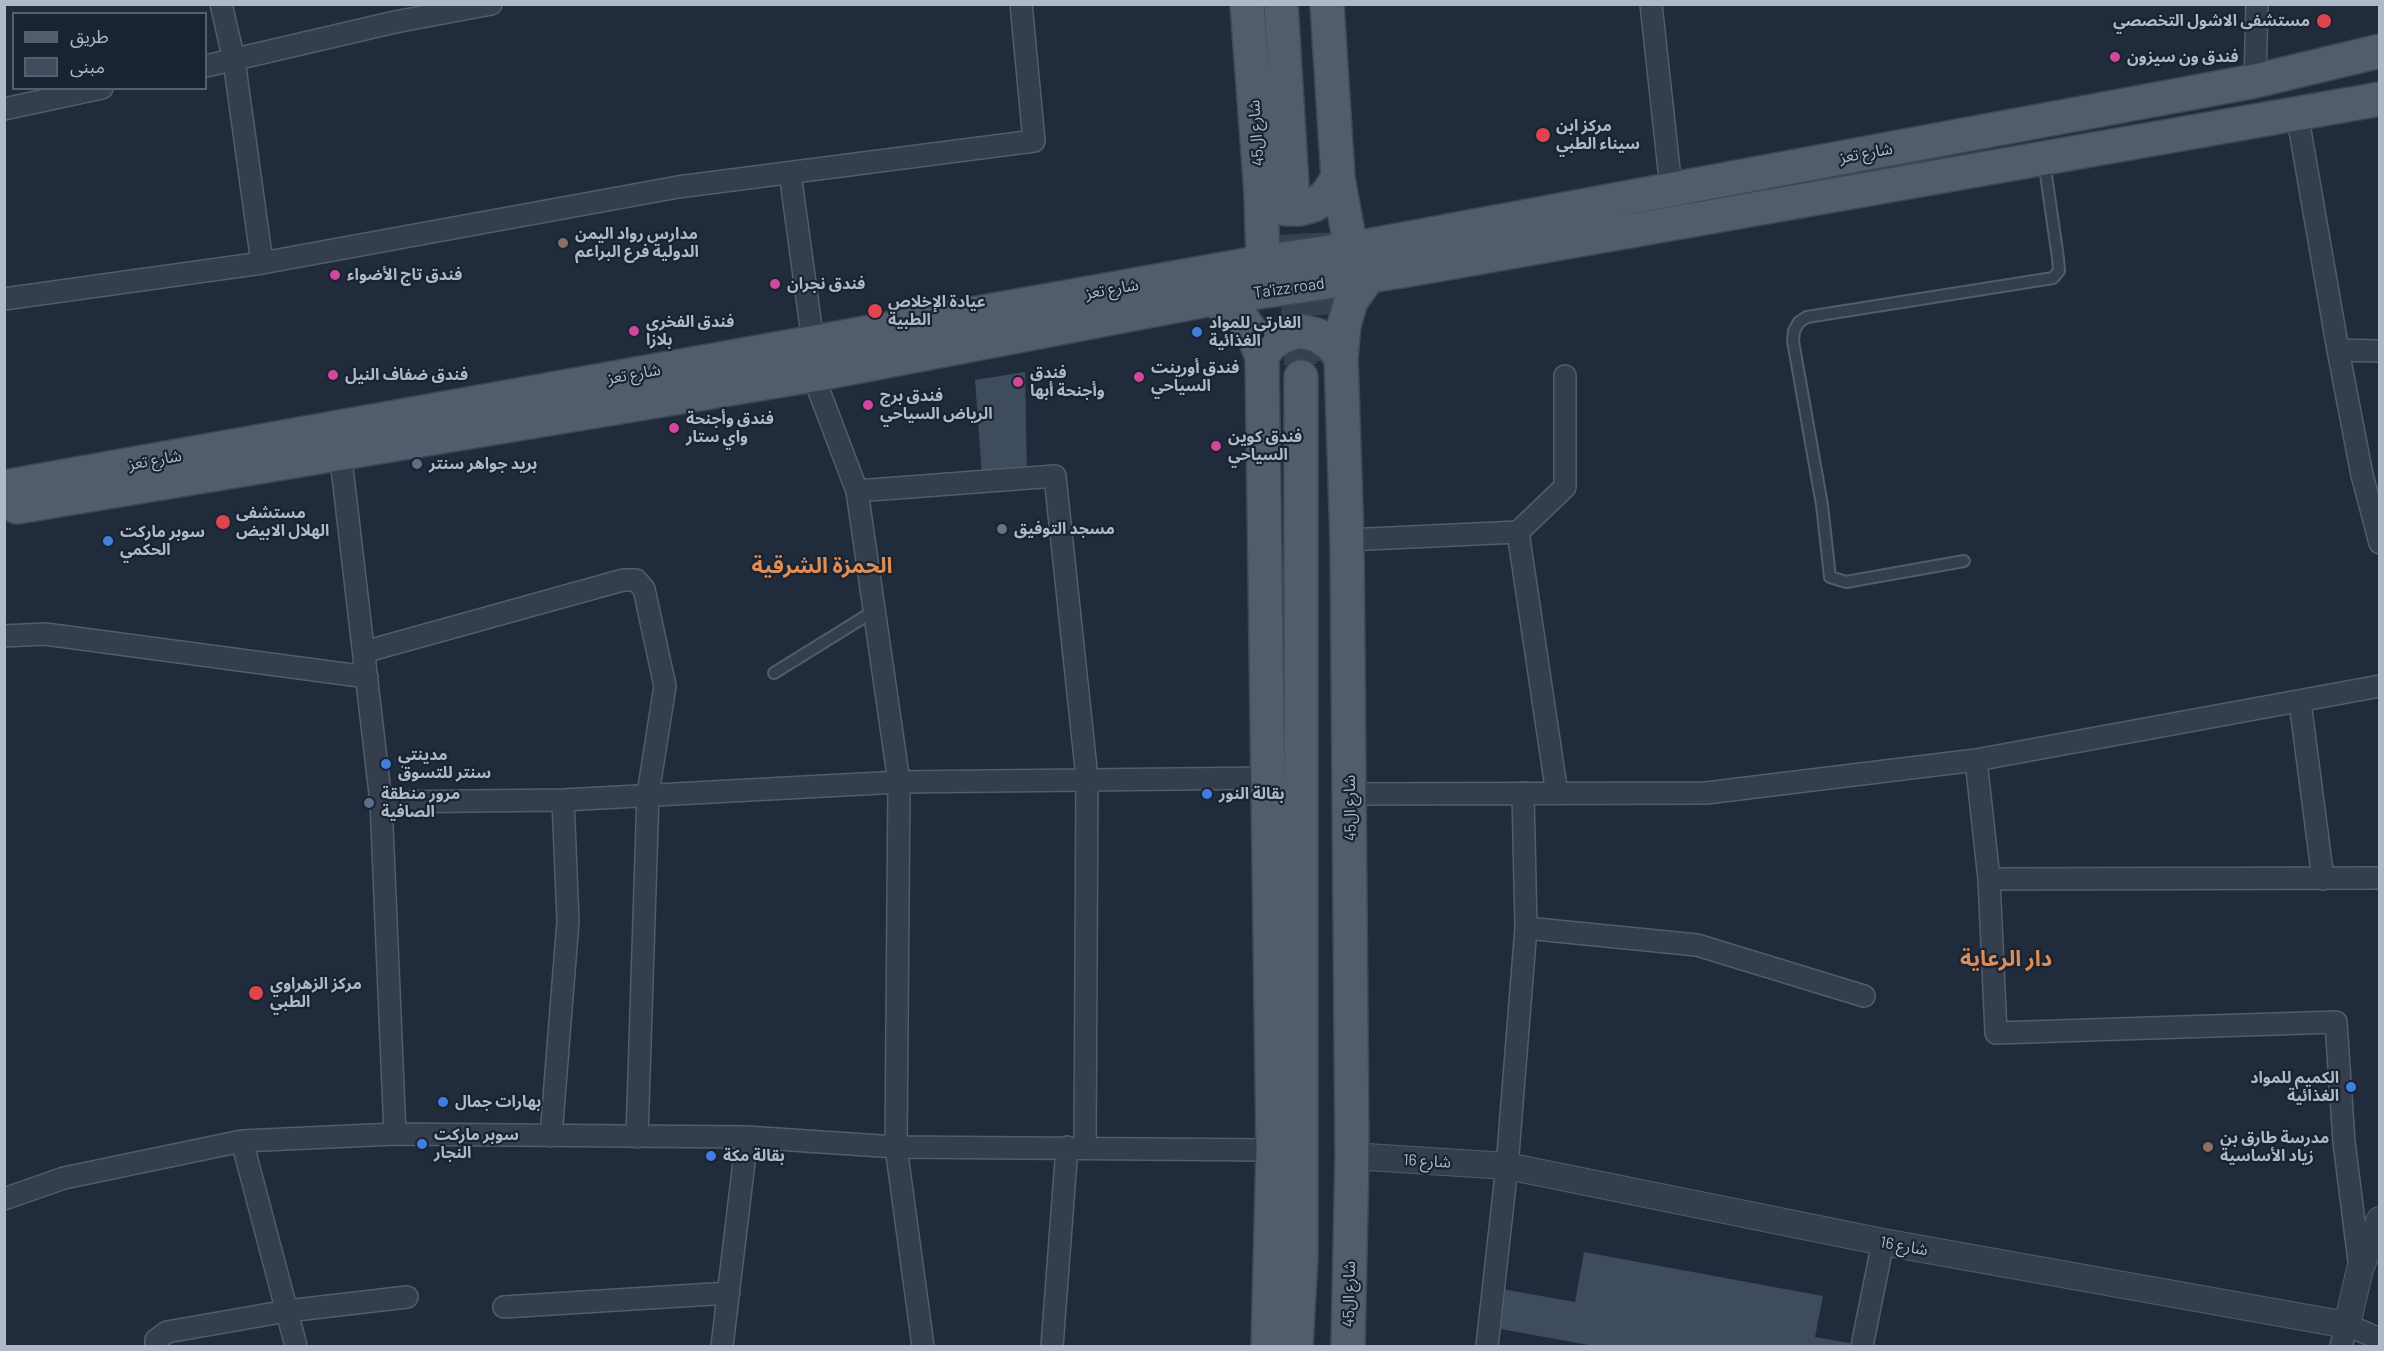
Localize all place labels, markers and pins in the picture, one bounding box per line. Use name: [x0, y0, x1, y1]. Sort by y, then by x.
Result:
place label: مستشفى الاشول التخصصي: [2113, 11, 2310, 31]
marker: مستشفى الاشول التخصصي: [2315, 12, 2333, 30]
place label: فندق ون سيزون: [2127, 47, 2239, 67]
marker: فندق ون سيزون: [2108, 50, 2122, 64]
place label: مركز ابن سيناء الطبي: [1556, 116, 1640, 154]
marker: مركز ابن سيناء الطبي: [1534, 126, 1552, 144]
place label: مدارس رواد اليمن الدولية فرع البراعم: [575, 224, 699, 262]
marker: مدارس رواد اليمن الدولية فرع البراعم: [556, 236, 570, 250]
place label: فندق تاج الأضواء: [347, 265, 462, 285]
marker: فندق تاج الأضواء: [328, 268, 342, 282]
place label: فندق نجران: [787, 274, 865, 294]
marker: فندق نجران: [768, 277, 782, 291]
place label: عيادة الإخلاص الطبية: [888, 292, 986, 330]
marker: عيادة الإخلاص الطبية: [866, 302, 884, 320]
place label: فندق الفخري بلازا: [646, 312, 734, 350]
place label: الغارتي للمواد الغذائية: [1209, 313, 1301, 351]
marker: فندق الفخري بلازا: [627, 324, 641, 338]
marker: الغارتي للمواد الغذائية: [1190, 325, 1204, 339]
place label: فندق أورينت السياحي: [1151, 358, 1239, 396]
place label: فندق وأجنحة أبها: [1030, 363, 1105, 401]
place label: فندق ضفاف النيل: [345, 365, 468, 385]
marker: فندق ضفاف النيل: [326, 368, 340, 382]
marker: فندق أورينت السياحي: [1132, 370, 1146, 384]
marker: فندق وأجنحة أبها: [1011, 375, 1025, 389]
place label: فندق برج الرياض السياحي: [880, 386, 993, 424]
marker: فندق برج الرياض السياحي: [861, 398, 875, 412]
place label: فندق وأجنحة واي ستار: [686, 409, 774, 447]
marker: فندق وأجنحة واي ستار: [667, 421, 681, 435]
place label: فندق كوين السياحي: [1228, 427, 1302, 465]
marker: فندق كوين السياحي: [1209, 439, 1223, 453]
place label: بريد جواهر سنتر: [429, 454, 537, 474]
marker: بريد جواهر سنتر: [410, 457, 424, 471]
place label: مستشفى الهلال الابيض: [236, 503, 329, 541]
marker: مستشفى الهلال الابيض: [214, 513, 232, 531]
place label: مسجد التوفيق: [1014, 519, 1115, 539]
place label: سوبر ماركت الحكمي: [120, 522, 205, 560]
marker: مسجد التوفيق: [995, 522, 1009, 536]
marker: سوبر ماركت الحكمي: [101, 534, 115, 548]
place label: مدينتي سنتر للتسوق: [398, 745, 491, 783]
marker: مدينتي سنتر للتسوق: [379, 757, 393, 771]
place label: مرور منطقة الصافية: [381, 784, 460, 822]
place label: بقالة النور: [1219, 784, 1285, 804]
marker: بقالة النور: [1200, 787, 1214, 801]
marker: مرور منطقة الصافية: [362, 796, 376, 810]
place label: مركز الزهراوي الطبي: [270, 974, 362, 1012]
marker: مركز الزهراوي الطبي: [247, 984, 265, 1002]
place label: الكميم للمواد الغذائية: [2250, 1068, 2339, 1106]
marker: الكميم للمواد الغذائية: [2344, 1080, 2358, 1094]
place label: بهارات جمال: [455, 1092, 541, 1112]
marker: بهارات جمال: [436, 1095, 450, 1109]
place label: سوبر ماركت النجار: [434, 1125, 519, 1163]
place label: مدرسة طارق بن زياد الأساسية: [2220, 1128, 2329, 1166]
marker: سوبر ماركت النجار: [415, 1137, 429, 1151]
marker: مدرسة طارق بن زياد الأساسية: [2201, 1140, 2215, 1154]
place label: بقالة مكة: [723, 1146, 785, 1166]
marker: بقالة مكة: [704, 1149, 718, 1163]

